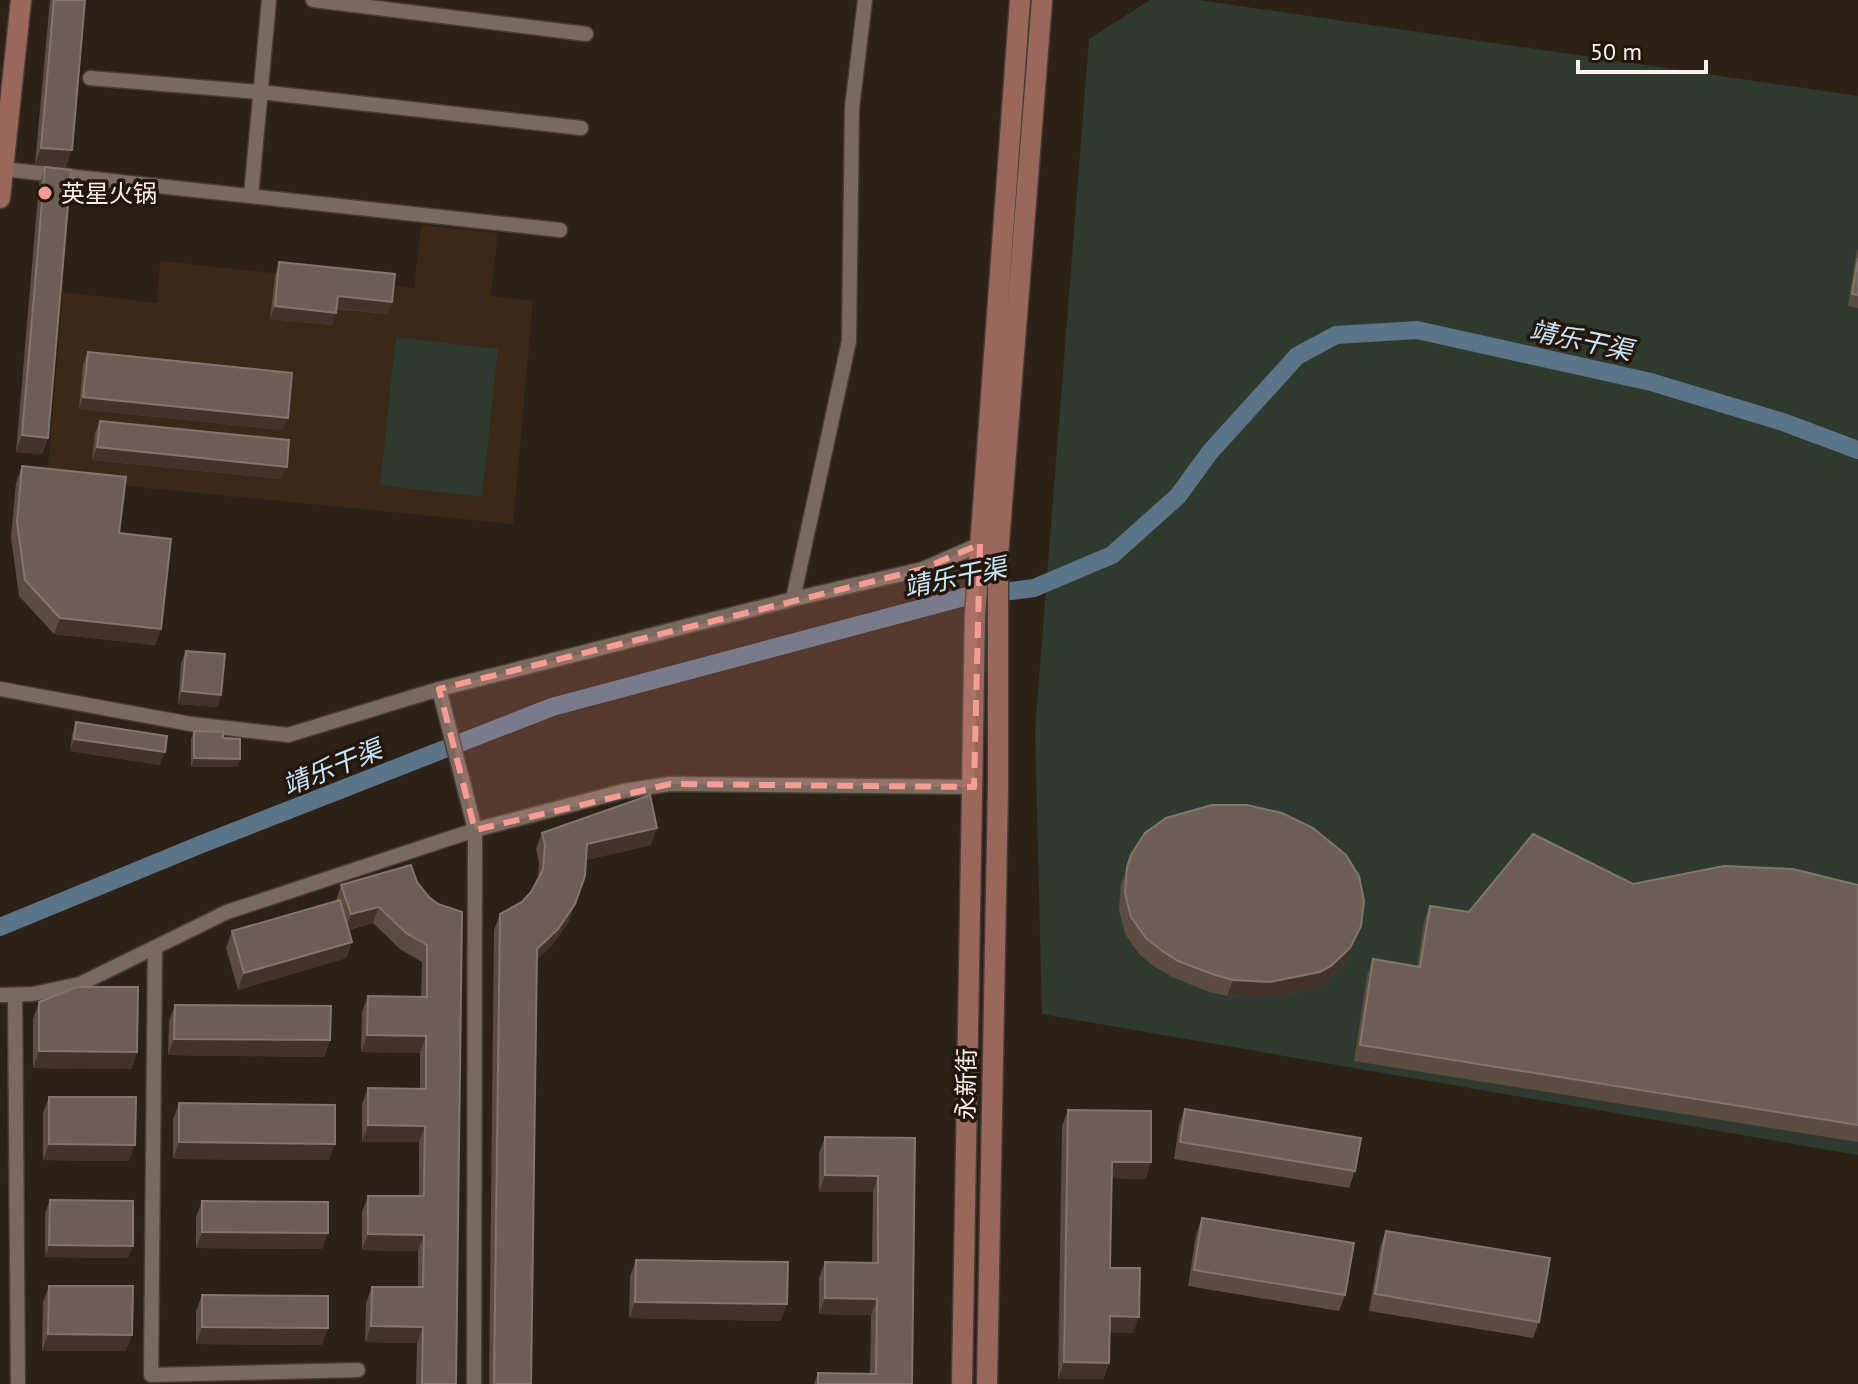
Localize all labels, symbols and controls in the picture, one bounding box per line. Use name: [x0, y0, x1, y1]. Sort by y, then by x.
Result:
scale bar: [1578, 24, 1706, 74]
text: 50 m: [1590, 36, 1642, 67]
place label: 英星火锅: [61, 178, 157, 209]
marker: 英星火锅: [36, 184, 54, 202]
water label: 靖乐干渠: [1527, 313, 1639, 368]
water label: 靖乐干渠: [901, 549, 1013, 604]
water label: 靖乐干渠: [278, 731, 390, 802]
street label: 永新街: [950, 1048, 982, 1120]

